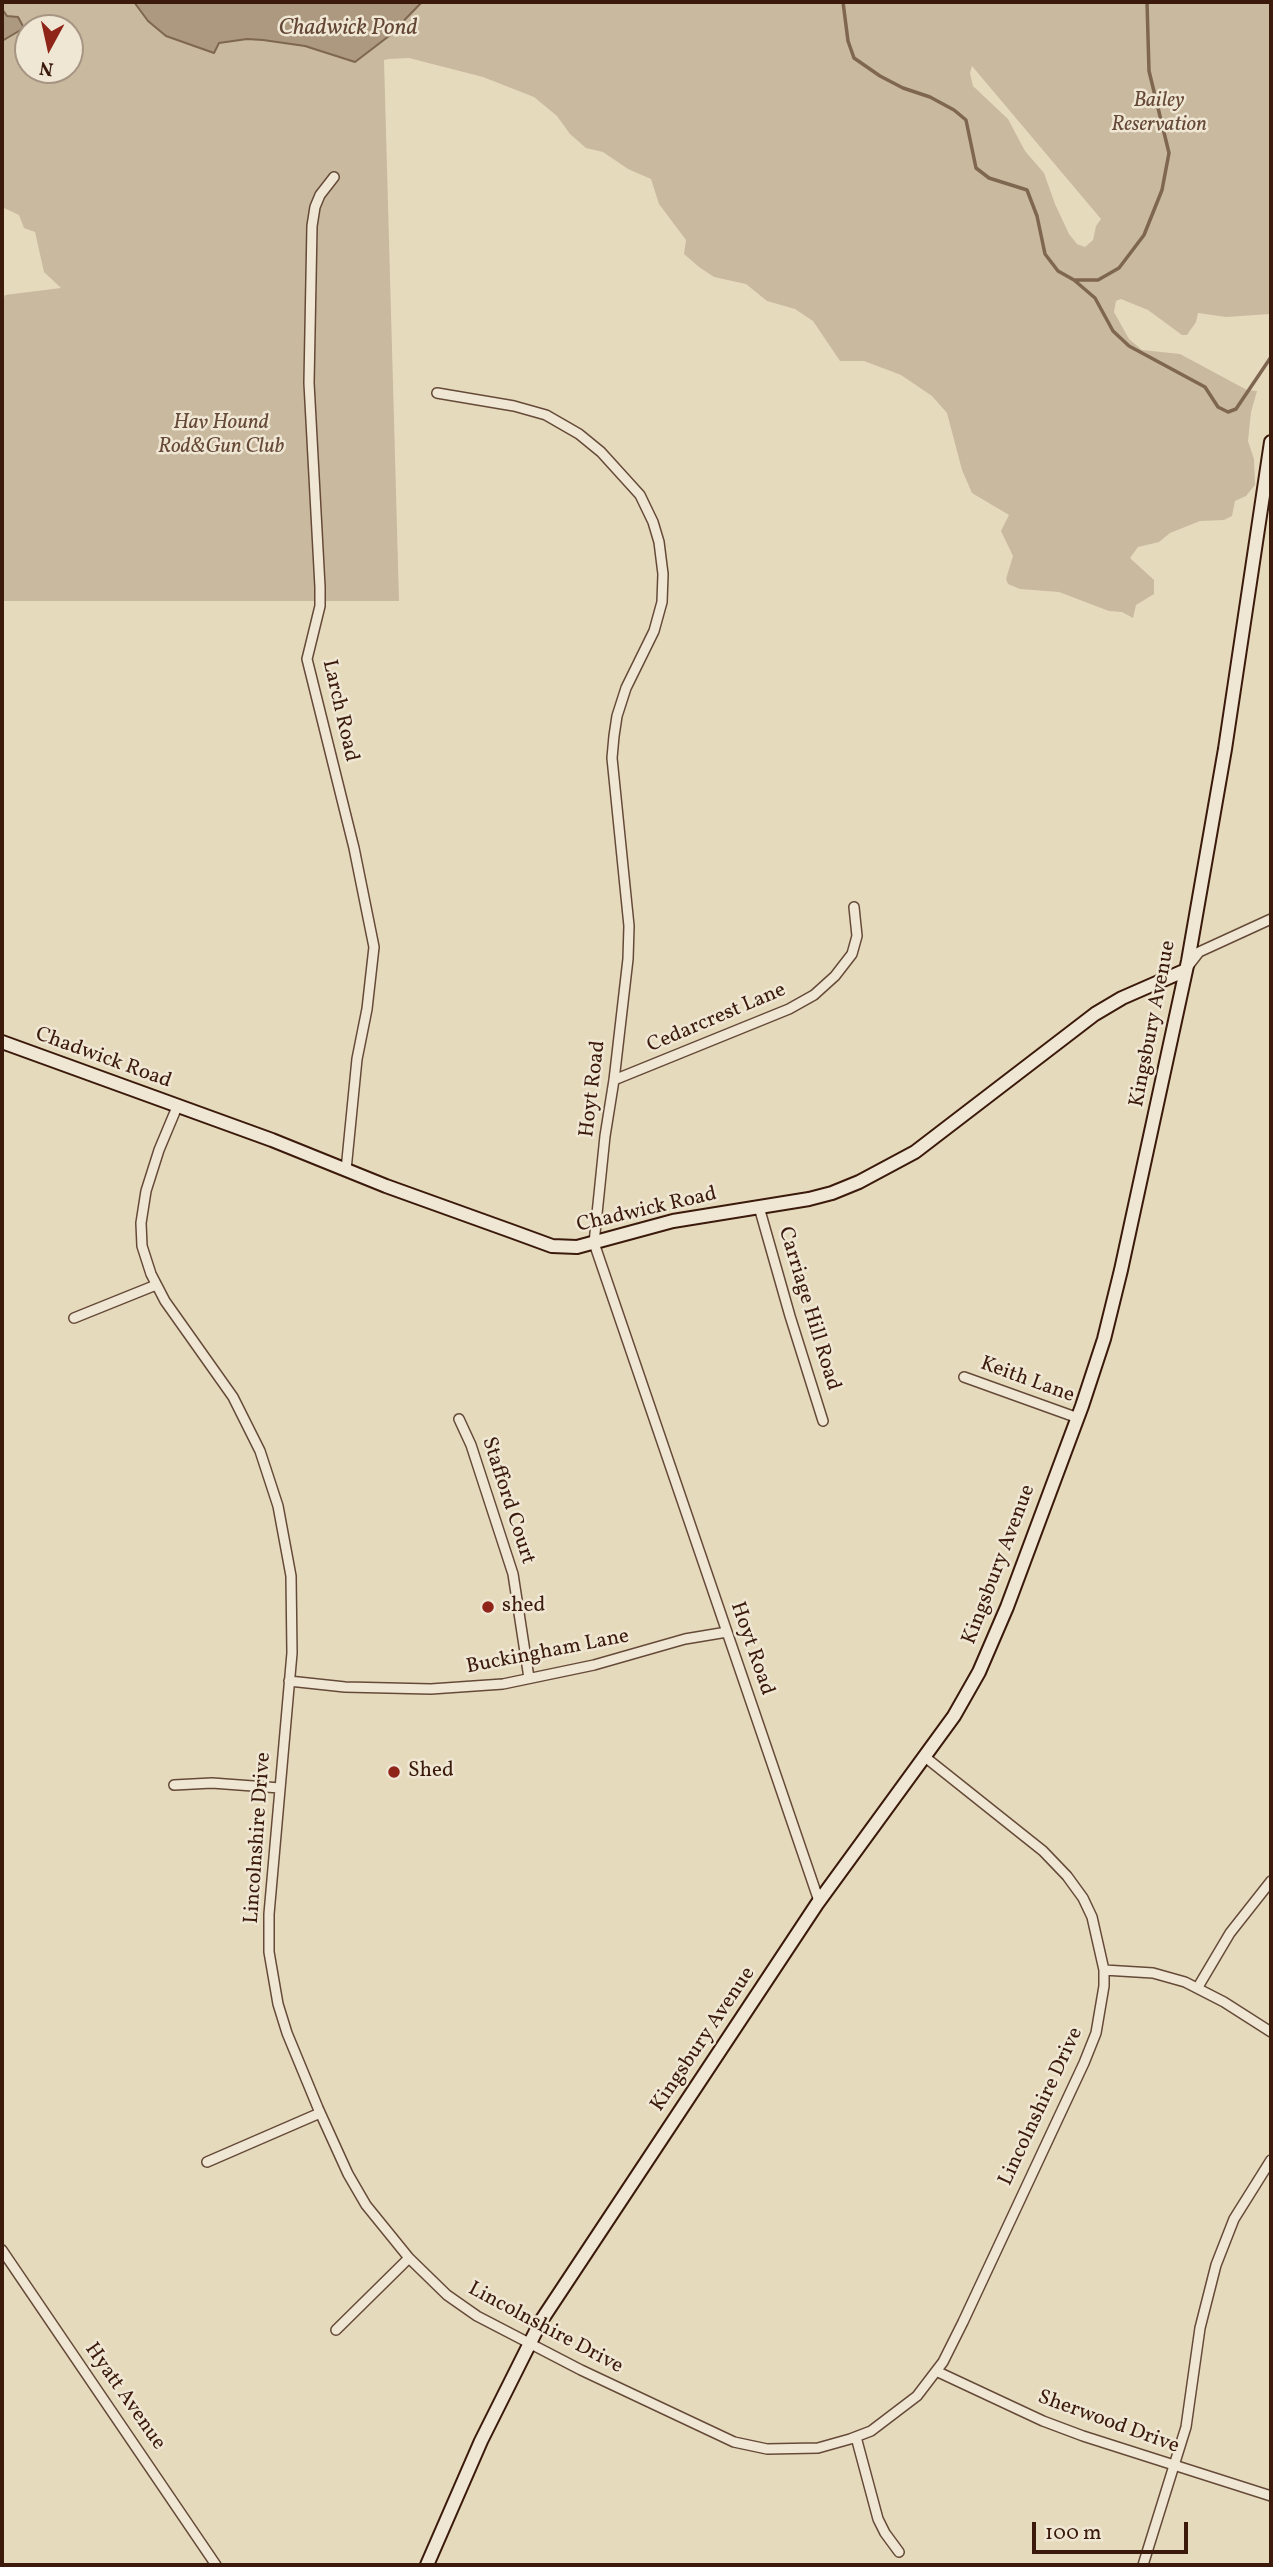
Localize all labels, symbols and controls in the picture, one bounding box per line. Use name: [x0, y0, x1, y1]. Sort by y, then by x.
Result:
north arrow: [14, 14, 84, 84]
water label: Chadwick Pond: [278, 16, 418, 44]
text: N: [38, 54, 55, 82]
park label: Bailey Reservation: [1111, 89, 1207, 139]
park label: Hav Hound Rod&Gun Club: [158, 411, 284, 461]
street label: Larch Road: [315, 657, 363, 765]
street label: Kingsbury Avenue: [1125, 939, 1183, 1109]
street label: Cedarcrest Lane: [644, 978, 790, 1060]
street label: Chadwick Road: [31, 1023, 175, 1095]
street label: Hoyt Road: [576, 1039, 612, 1139]
street label: Chadwick Road: [574, 1183, 720, 1239]
street label: Carriage Hill Road: [771, 1224, 845, 1394]
street label: Keith Lane: [976, 1352, 1078, 1410]
street label: Stafford Court: [475, 1434, 539, 1568]
street label: Kingsbury Avenue: [958, 1482, 1042, 1648]
place label: shed: [502, 1594, 545, 1620]
marker: shed: [480, 1599, 496, 1615]
street label: Hoyt Road: [723, 1599, 779, 1699]
street label: Buckingham Lane: [464, 1625, 632, 1681]
street label: Lincolnshire Drive: [240, 1751, 278, 1925]
place label: Shed: [408, 1759, 454, 1785]
marker: Shed: [386, 1764, 402, 1780]
street label: Kingsbury Avenue: [646, 1963, 762, 2117]
street label: Lincolnshire Drive: [994, 2024, 1090, 2190]
street label: Lincolnshire Drive: [463, 2278, 627, 2380]
street label: Hyatt Avenue: [78, 2339, 170, 2455]
street label: Sherwood Drive: [1034, 2386, 1182, 2460]
scale bar: [1035, 2508, 1191, 2552]
text: 100 m: [1045, 2519, 1102, 2548]

